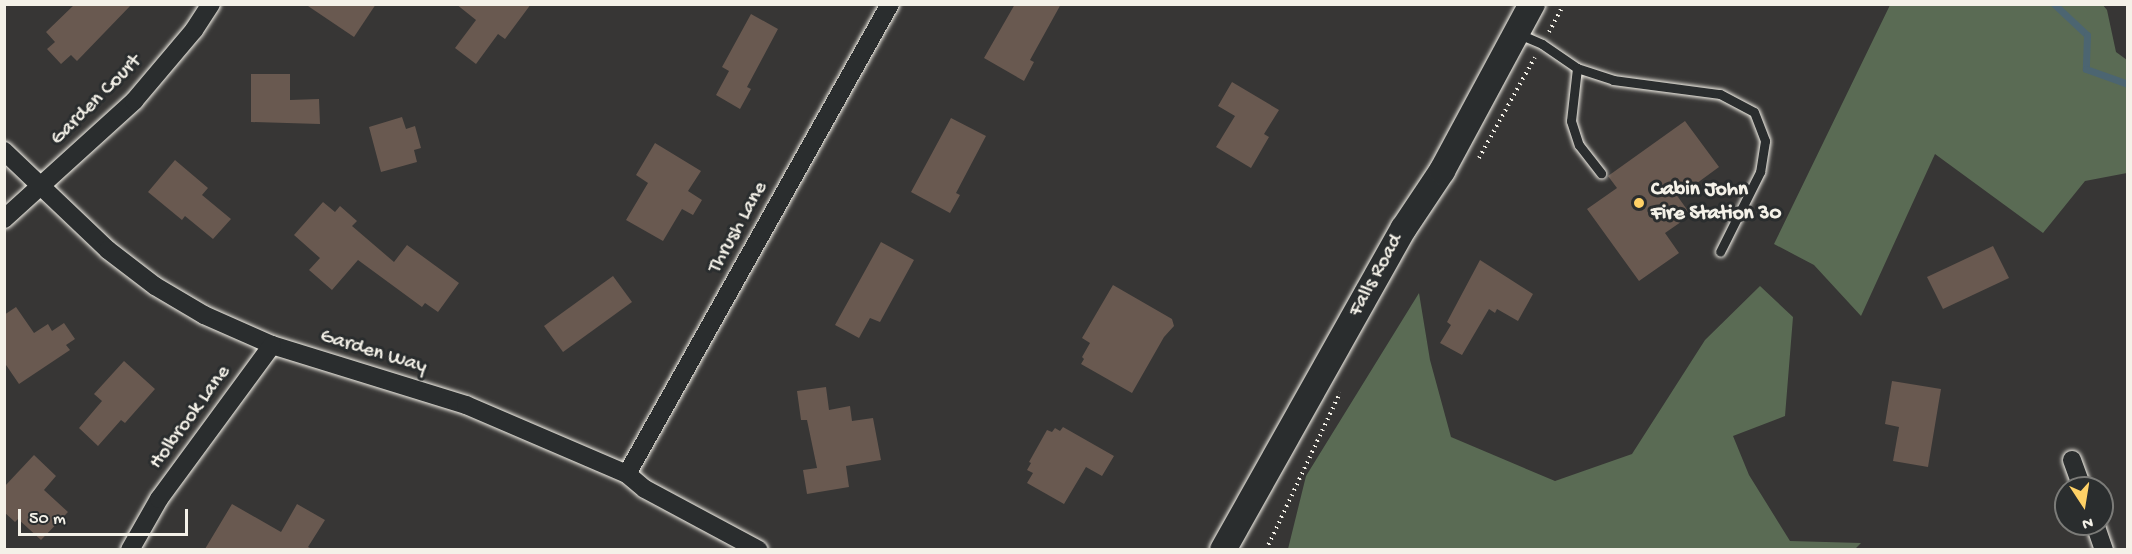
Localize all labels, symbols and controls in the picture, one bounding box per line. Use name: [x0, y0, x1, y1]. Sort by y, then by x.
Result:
street label: Garden Court: [46, 50, 148, 152]
street label: Thrush Lane: [704, 178, 774, 278]
place label: Cabin John Fire Station 30: [1651, 178, 1781, 228]
marker: Cabin John Fire Station 30: [1632, 196, 1646, 210]
street label: Falls Road: [1344, 230, 1410, 322]
street label: Garden Way: [317, 325, 429, 381]
street label: Holbrook Lane: [145, 361, 237, 475]
north arrow: [2054, 476, 2114, 536]
scale bar: [21, 497, 190, 535]
text: 50 m: [29, 509, 66, 530]
text: N: [2080, 512, 2095, 533]

